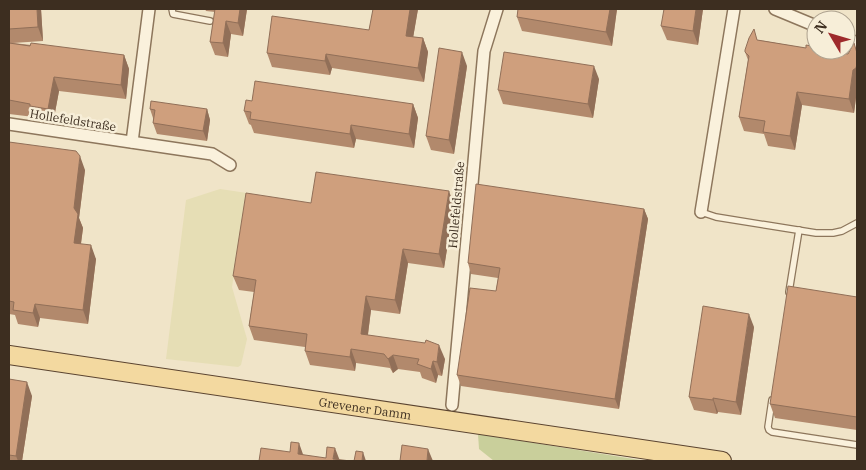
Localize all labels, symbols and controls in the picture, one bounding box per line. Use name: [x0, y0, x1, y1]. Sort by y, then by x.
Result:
north arrow: [806, 10, 856, 60]
text: N: [810, 17, 831, 37]
street label: Hollefeldstraße: [29, 106, 117, 134]
street label: Hollefeldstraße: [445, 161, 467, 249]
street label: Grevener Damm: [318, 394, 413, 422]

